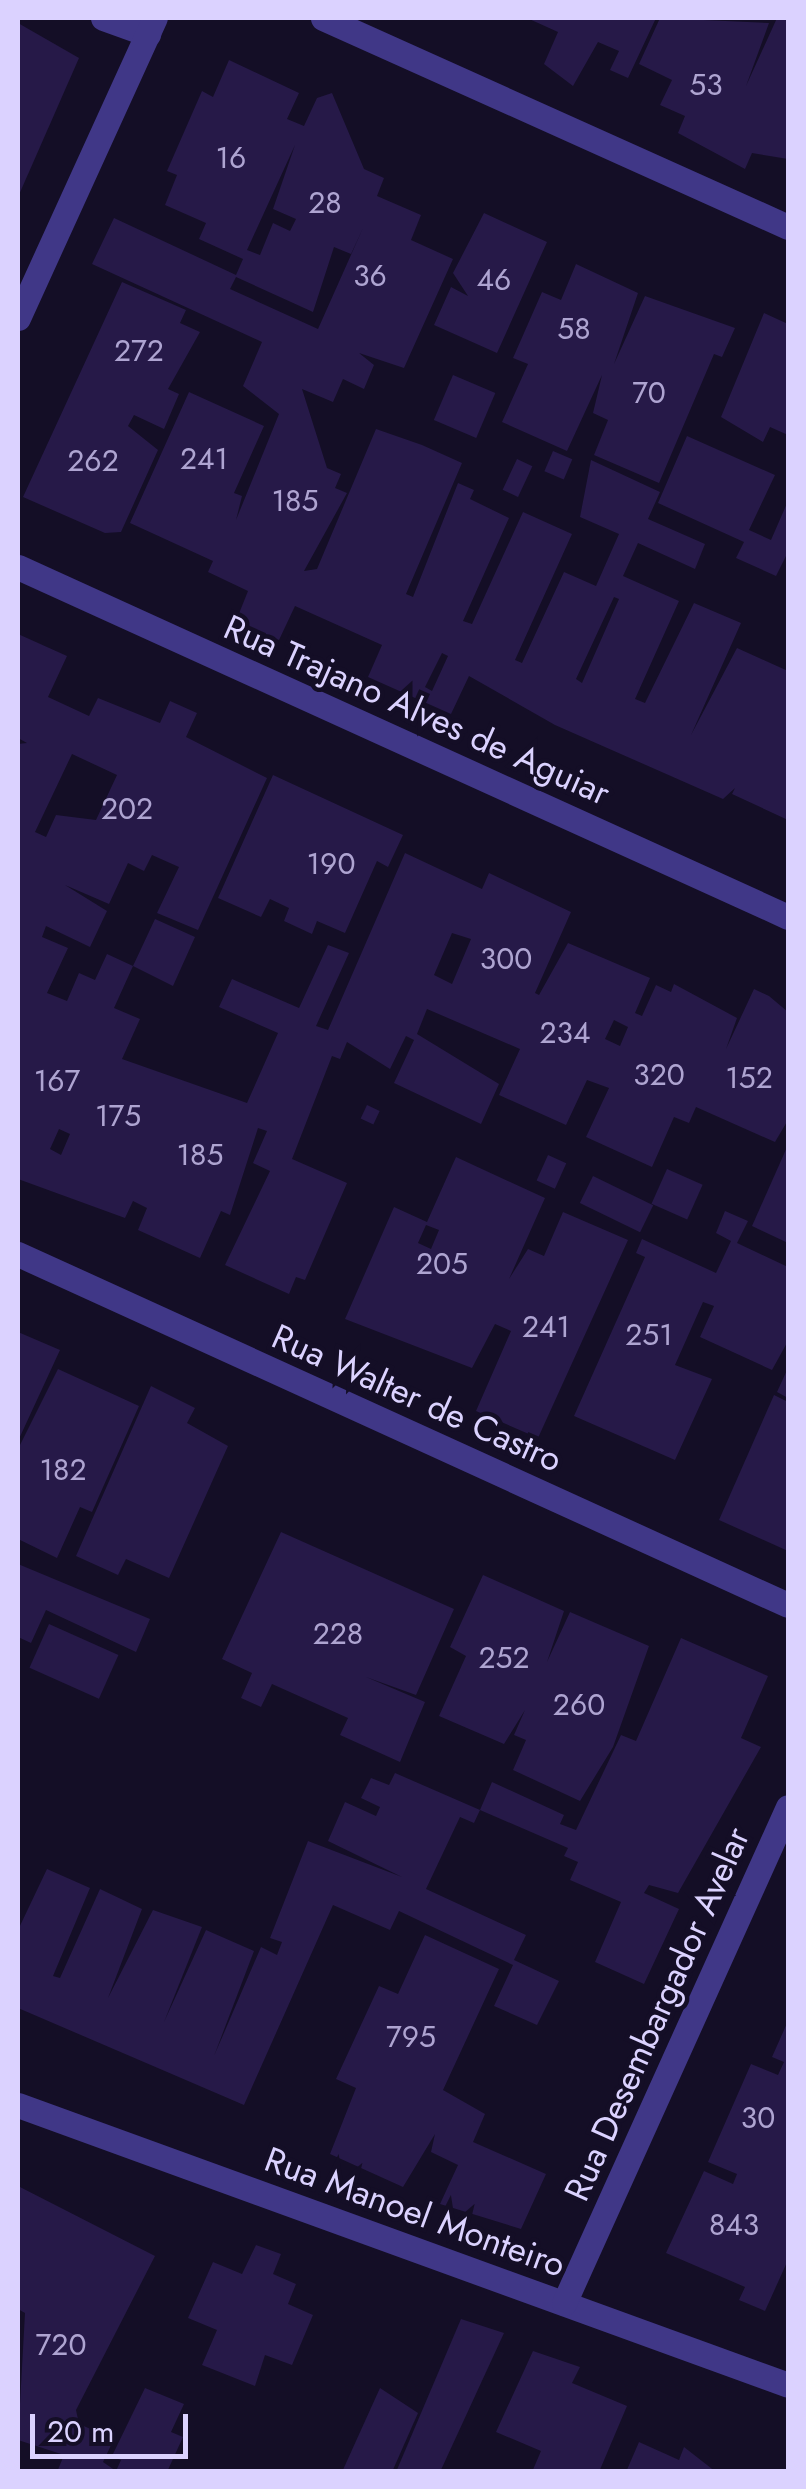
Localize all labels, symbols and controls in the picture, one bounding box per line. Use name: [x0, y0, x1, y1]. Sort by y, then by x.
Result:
house number: 53: [689, 67, 723, 103]
house number: 16: [216, 140, 246, 176]
house number: 28: [308, 185, 342, 221]
house number: 36: [353, 258, 387, 294]
house number: 46: [477, 262, 511, 298]
house number: 58: [557, 311, 591, 347]
house number: 272: [114, 333, 164, 369]
house number: 70: [632, 375, 666, 411]
house number: 241: [180, 441, 228, 477]
house number: 262: [67, 443, 119, 479]
house number: 185: [272, 483, 318, 519]
street label: Rua Trajano Alves de Aguiar: [218, 606, 616, 814]
house number: 202: [101, 791, 153, 827]
house number: 190: [307, 846, 355, 882]
house number: 300: [480, 941, 532, 977]
house number: 234: [540, 1015, 590, 1051]
house number: 320: [633, 1057, 685, 1093]
house number: 152: [725, 1060, 773, 1096]
house number: 167: [34, 1063, 80, 1099]
house number: 175: [95, 1098, 141, 1134]
house number: 185: [177, 1137, 223, 1173]
house number: 205: [416, 1246, 468, 1282]
house number: 241: [522, 1309, 570, 1345]
street label: Rua Walter de Castro: [266, 1315, 568, 1481]
house number: 251: [625, 1317, 673, 1353]
house number: 182: [40, 1452, 86, 1488]
house number: 228: [313, 1616, 363, 1652]
house number: 252: [478, 1640, 530, 1676]
house number: 260: [553, 1687, 605, 1723]
street label: Rua Desembargador Avelar: [556, 1821, 758, 2207]
house number: 795: [386, 2019, 436, 2055]
house number: 30: [741, 2100, 775, 2136]
street label: Rua Manoel Monteiro: [259, 2138, 571, 2286]
house number: 843: [709, 2207, 759, 2243]
house number: 720: [36, 2327, 86, 2363]
scale bar: [35, 2394, 192, 2456]
text: 20 m: [47, 2410, 114, 2453]

